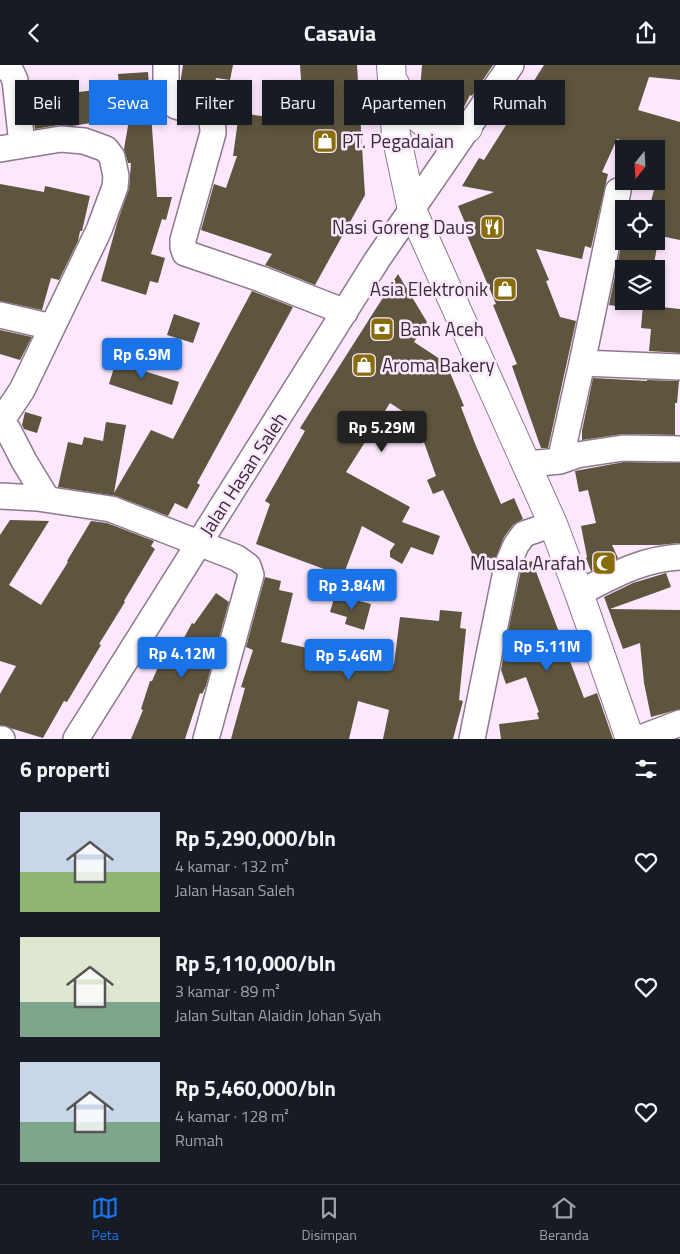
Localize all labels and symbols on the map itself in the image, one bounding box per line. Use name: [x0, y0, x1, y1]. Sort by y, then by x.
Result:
place label: PT. Pegadaian: [342, 126, 454, 155]
shop icon: PT. Pegadaian: [312, 128, 338, 154]
north arrow: [615, 140, 665, 190]
place label: Nasi Goreng Daus: [332, 212, 474, 241]
restaurant icon: Nasi Goreng Daus: [479, 214, 505, 240]
place label: Asia Elektronik: [370, 274, 488, 303]
shop icon: Asia Elektronik: [492, 276, 518, 302]
place label: Bank Aceh: [400, 314, 484, 343]
bank icon: Bank Aceh: [369, 316, 395, 342]
pin: Rp 6.9M: [96, 337, 188, 380]
place label: Aroma Bakery: [382, 350, 495, 379]
shop icon: Aroma Bakery: [351, 352, 377, 378]
street label: Jalan Hasan Saleh: [192, 406, 294, 541]
pin: Rp 5.29M: [330, 411, 434, 453]
place label: Musala Arafah: [470, 548, 586, 577]
mosque icon: Musala Arafah: [591, 550, 617, 576]
pin: Rp 3.84M: [300, 569, 404, 611]
pin: Rp 5.11M: [495, 629, 599, 672]
pin: Rp 4.12M: [130, 637, 234, 679]
pin: Rp 5.46M: [297, 639, 401, 681]

